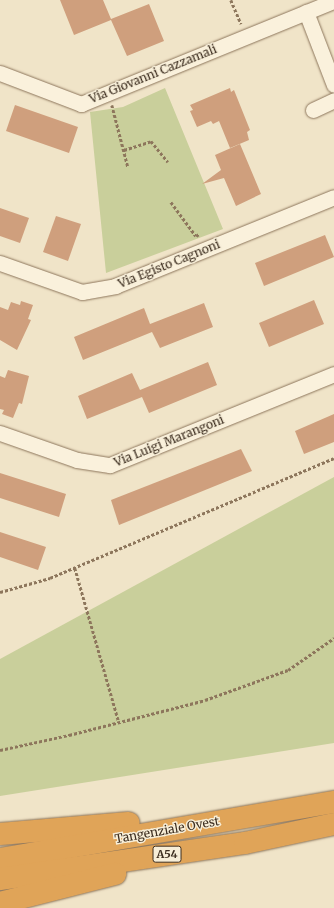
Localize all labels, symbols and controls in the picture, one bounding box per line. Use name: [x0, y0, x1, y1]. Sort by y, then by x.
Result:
street label: Via Giovanni Cazzamali: [87, 42, 219, 106]
street label: Via Egisto Cagnoni: [116, 237, 222, 291]
street label: Via Luigi Marangoni: [112, 412, 226, 470]
street label: Tangenziale Ovest: [114, 814, 220, 846]
road number: A54: [152, 845, 182, 863]

